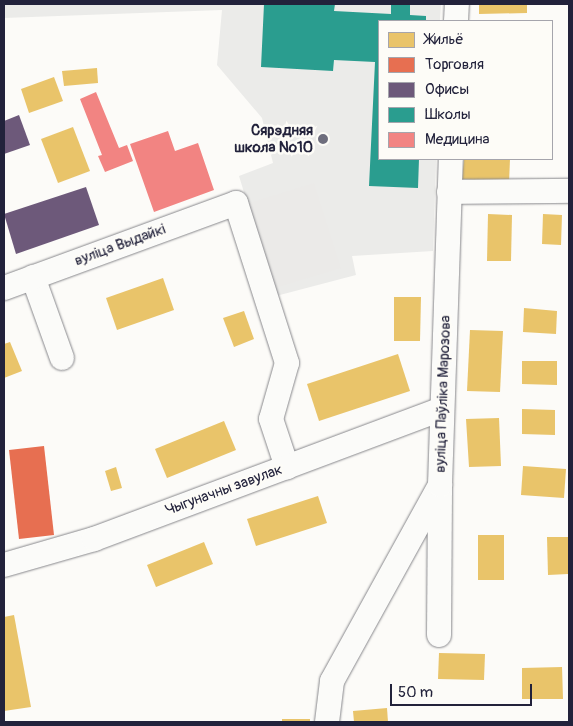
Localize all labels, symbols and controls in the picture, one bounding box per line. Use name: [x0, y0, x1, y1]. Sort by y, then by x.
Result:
legend: [378, 20, 553, 160]
text: Жильё: [425, 30, 464, 49]
text: Торговля: [425, 55, 484, 74]
text: Офисы: [425, 80, 469, 99]
text: Школы: [425, 105, 471, 124]
place label: Сярэдняя школа №10: [234, 121, 313, 156]
text: Медицина: [425, 130, 489, 149]
marker: Сярэдняя школа №10: [317, 133, 329, 145]
street label: вуліца Выдайкі: [72, 220, 168, 270]
street label: вуліца Паўліка Марозова: [431, 315, 455, 473]
street label: Чыгуначны завулак: [163, 460, 285, 520]
scale bar: [393, 674, 536, 706]
text: 50 m: [398, 683, 433, 702]

